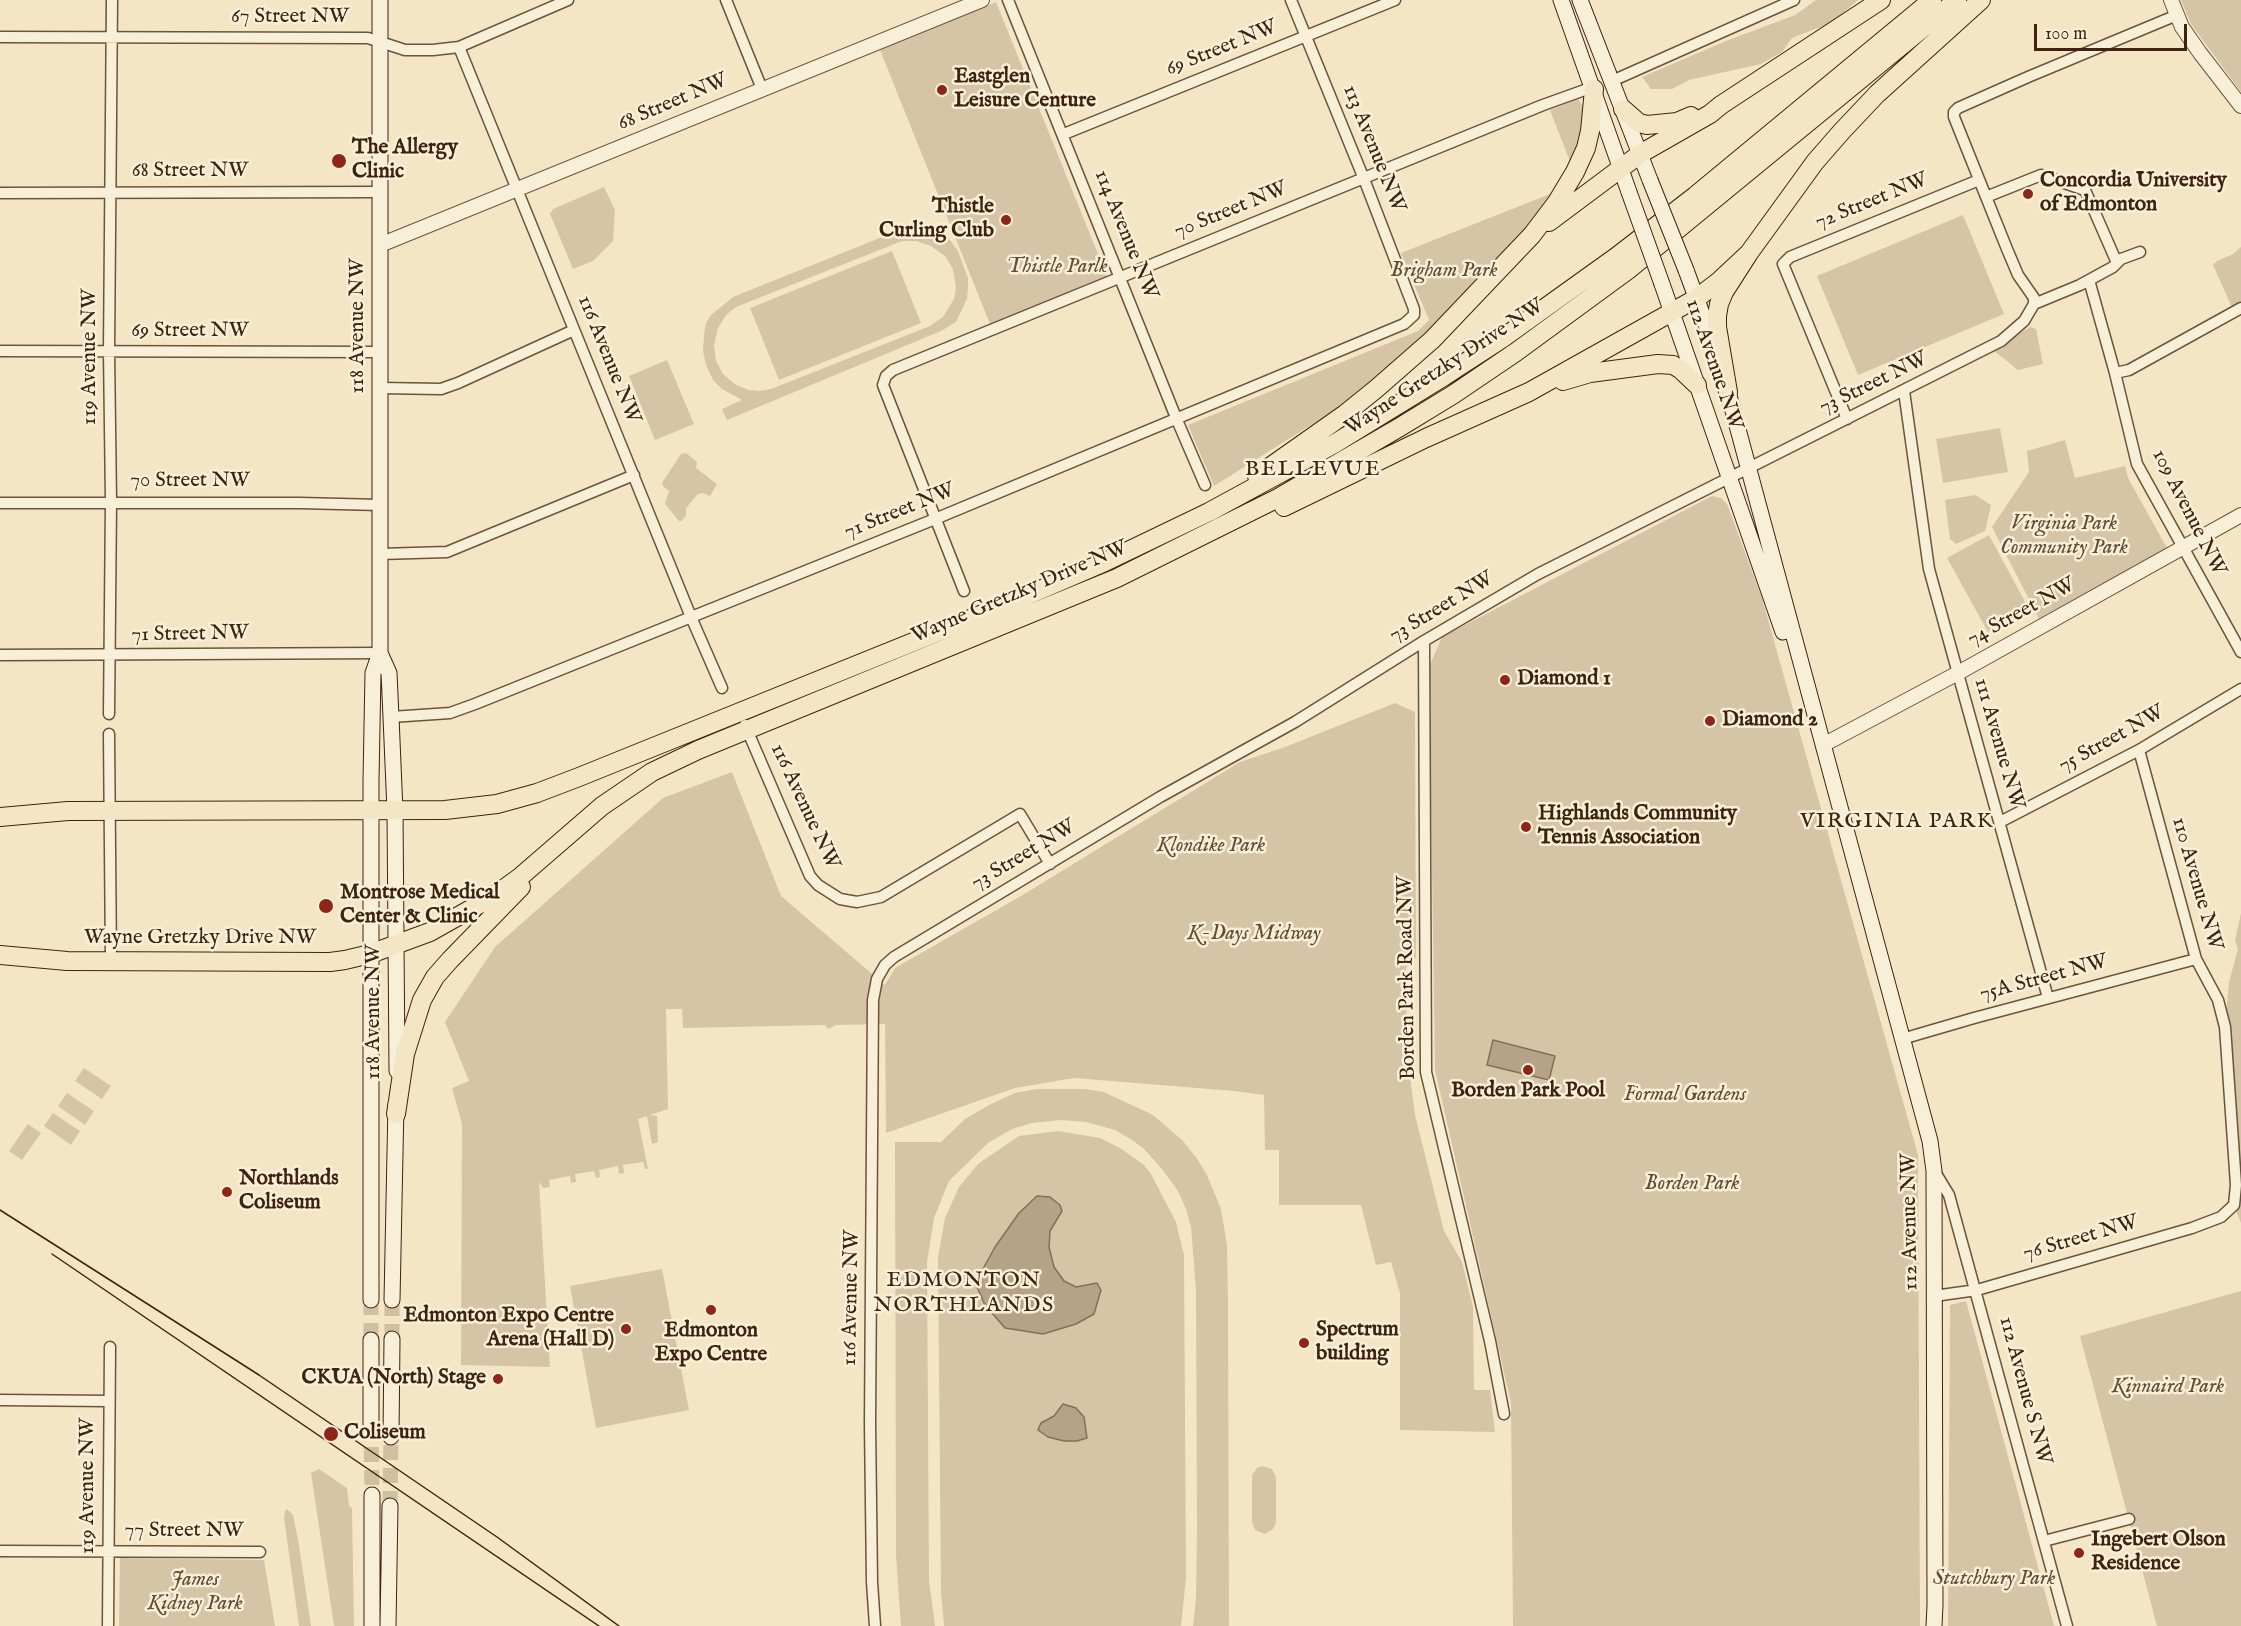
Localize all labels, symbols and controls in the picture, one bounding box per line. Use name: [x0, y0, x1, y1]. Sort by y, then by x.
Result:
street label: 67 Street NW: [231, 5, 349, 31]
scale bar: [2037, 12, 2190, 50]
street label: 69 Street NW: [1163, 15, 1281, 83]
text: 100 m: [2045, 23, 2087, 46]
place label: Eastglen Leisure Centure: [954, 65, 1096, 115]
street label: 68 Street NW: [614, 69, 732, 137]
street label: 113 Avenue NW: [1336, 82, 1410, 216]
marker: Eastglen Leisure Centure: [935, 83, 949, 97]
place label: The Allergy Clinic: [352, 136, 458, 186]
marker: The Allergy Clinic: [330, 152, 348, 170]
street label: 68 Street NW: [132, 159, 248, 185]
street label: 114 Avenue NW: [1088, 167, 1162, 303]
street label: 72 Street NW: [1812, 168, 1932, 236]
place label: Concordia University of Edmonton: [2040, 169, 2227, 219]
street label: 70 Street NW: [1171, 177, 1291, 245]
marker: Concordia University of Edmonton: [2021, 187, 2035, 201]
place label: Thistle Curling Club: [879, 195, 994, 245]
marker: Thistle Curling Club: [999, 213, 1013, 227]
park label: Thistle Parlk: [1006, 255, 1108, 281]
street label: 118 Avenue NW: [346, 258, 372, 394]
park label: Brigham Park: [1390, 259, 1498, 285]
street label: 119 Avenue NW: [78, 289, 104, 425]
street label: 116 Avenue NW: [571, 292, 645, 428]
street label: Wayne Gretzky Drive NW: [1341, 294, 1549, 442]
street label: 112 Avenue NW: [1679, 296, 1747, 434]
street label: 69 Street NW: [131, 319, 249, 345]
street label: 73 Street NW: [1816, 347, 1932, 421]
street label: 109 Avenue NW: [2145, 445, 2231, 581]
district label: BELLEVUE: [1245, 457, 1381, 483]
street label: 70 Street NW: [130, 469, 250, 495]
street label: 71 Street NW: [841, 478, 959, 546]
park label: Virginia Park Community Park: [2000, 512, 2128, 562]
street label: Wayne Gretzky Drive NW: [908, 536, 1132, 650]
street label: 73 Street NW: [1385, 567, 1499, 649]
street label: 74 Street NW: [1964, 573, 2080, 653]
street label: 71 Street NW: [131, 621, 249, 649]
place label: Diamond 1: [1517, 667, 1611, 693]
marker: Diamond 1: [1498, 673, 1512, 687]
street label: 111 Avenue NW: [1967, 676, 2029, 812]
street label: 75 Street NW: [2055, 701, 2169, 779]
place label: Diamond 2: [1722, 708, 1818, 734]
marker: Diamond 2: [1703, 714, 1717, 728]
street label: 116 Avenue NW: [764, 740, 844, 874]
place label: Highlands Community Tennis Association: [1538, 802, 1737, 852]
district label: VIRGINIA PARK: [1800, 809, 1994, 835]
street label: 110 Avenue NW: [2165, 814, 2227, 954]
street label: 73 Street NW: [967, 815, 1081, 897]
marker: Highlands Community Tennis Association: [1519, 820, 1533, 834]
park label: Klondike Park: [1157, 834, 1265, 860]
street label: Borden Park Road NW: [1394, 876, 1422, 1080]
place label: Montrose Medical Center & Clinic: [340, 881, 500, 931]
marker: Montrose Medical Center & Clinic: [317, 897, 335, 915]
park label: K-Days Midway: [1187, 922, 1321, 948]
street label: Wayne Gretzky Drive NW: [84, 926, 316, 952]
street label: 118 Avenue NW: [362, 944, 388, 1080]
street label: 75A Street NW: [1977, 950, 2111, 1008]
marker: Borden Park Pool: [1521, 1063, 1535, 1077]
place label: Borden Park Pool: [1451, 1079, 1605, 1105]
park label: Formal Gardens: [1624, 1083, 1746, 1109]
street label: 112 Avenue NW: [1897, 1153, 1925, 1291]
place label: Northlands Coliseum: [239, 1167, 339, 1217]
park label: Borden Park: [1644, 1172, 1740, 1198]
marker: Northlands Coliseum: [220, 1185, 234, 1199]
street label: 76 Street NW: [2021, 1211, 2141, 1267]
street label: 116 Avenue NW: [838, 1230, 866, 1366]
district label: EDMONTON NORTHLANDS: [873, 1268, 1055, 1320]
marker: Edmonton Expo Centre: [704, 1303, 718, 1317]
place label: Edmonton Expo Centre Arena (Hall D): [403, 1304, 614, 1354]
street label: 112 Avenue S NW: [1992, 1314, 2056, 1468]
place label: Spectrum building: [1316, 1318, 1399, 1368]
place label: Edmonton Expo Centre: [655, 1319, 767, 1369]
marker: Edmonton Expo Centre Arena (Hall D): [619, 1322, 633, 1336]
marker: Spectrum building: [1297, 1336, 1311, 1350]
place label: CKUA (North) Stage: [302, 1366, 486, 1392]
marker: CKUA (North) Stage: [491, 1372, 505, 1386]
park label: Kinnaird Park: [2112, 1375, 2224, 1401]
street label: 119 Avenue NW: [76, 1418, 102, 1554]
place label: Coliseum: [344, 1421, 426, 1447]
marker: Coliseum: [322, 1425, 340, 1443]
street label: 77 Street NW: [124, 1519, 244, 1545]
place label: Ingebert Olson Residence: [2091, 1528, 2226, 1578]
marker: Ingebert Olson Residence: [2072, 1546, 2086, 1560]
park label: Stutchbury Park: [1933, 1567, 2055, 1593]
park label: James Kidney Park: [147, 1568, 243, 1618]

